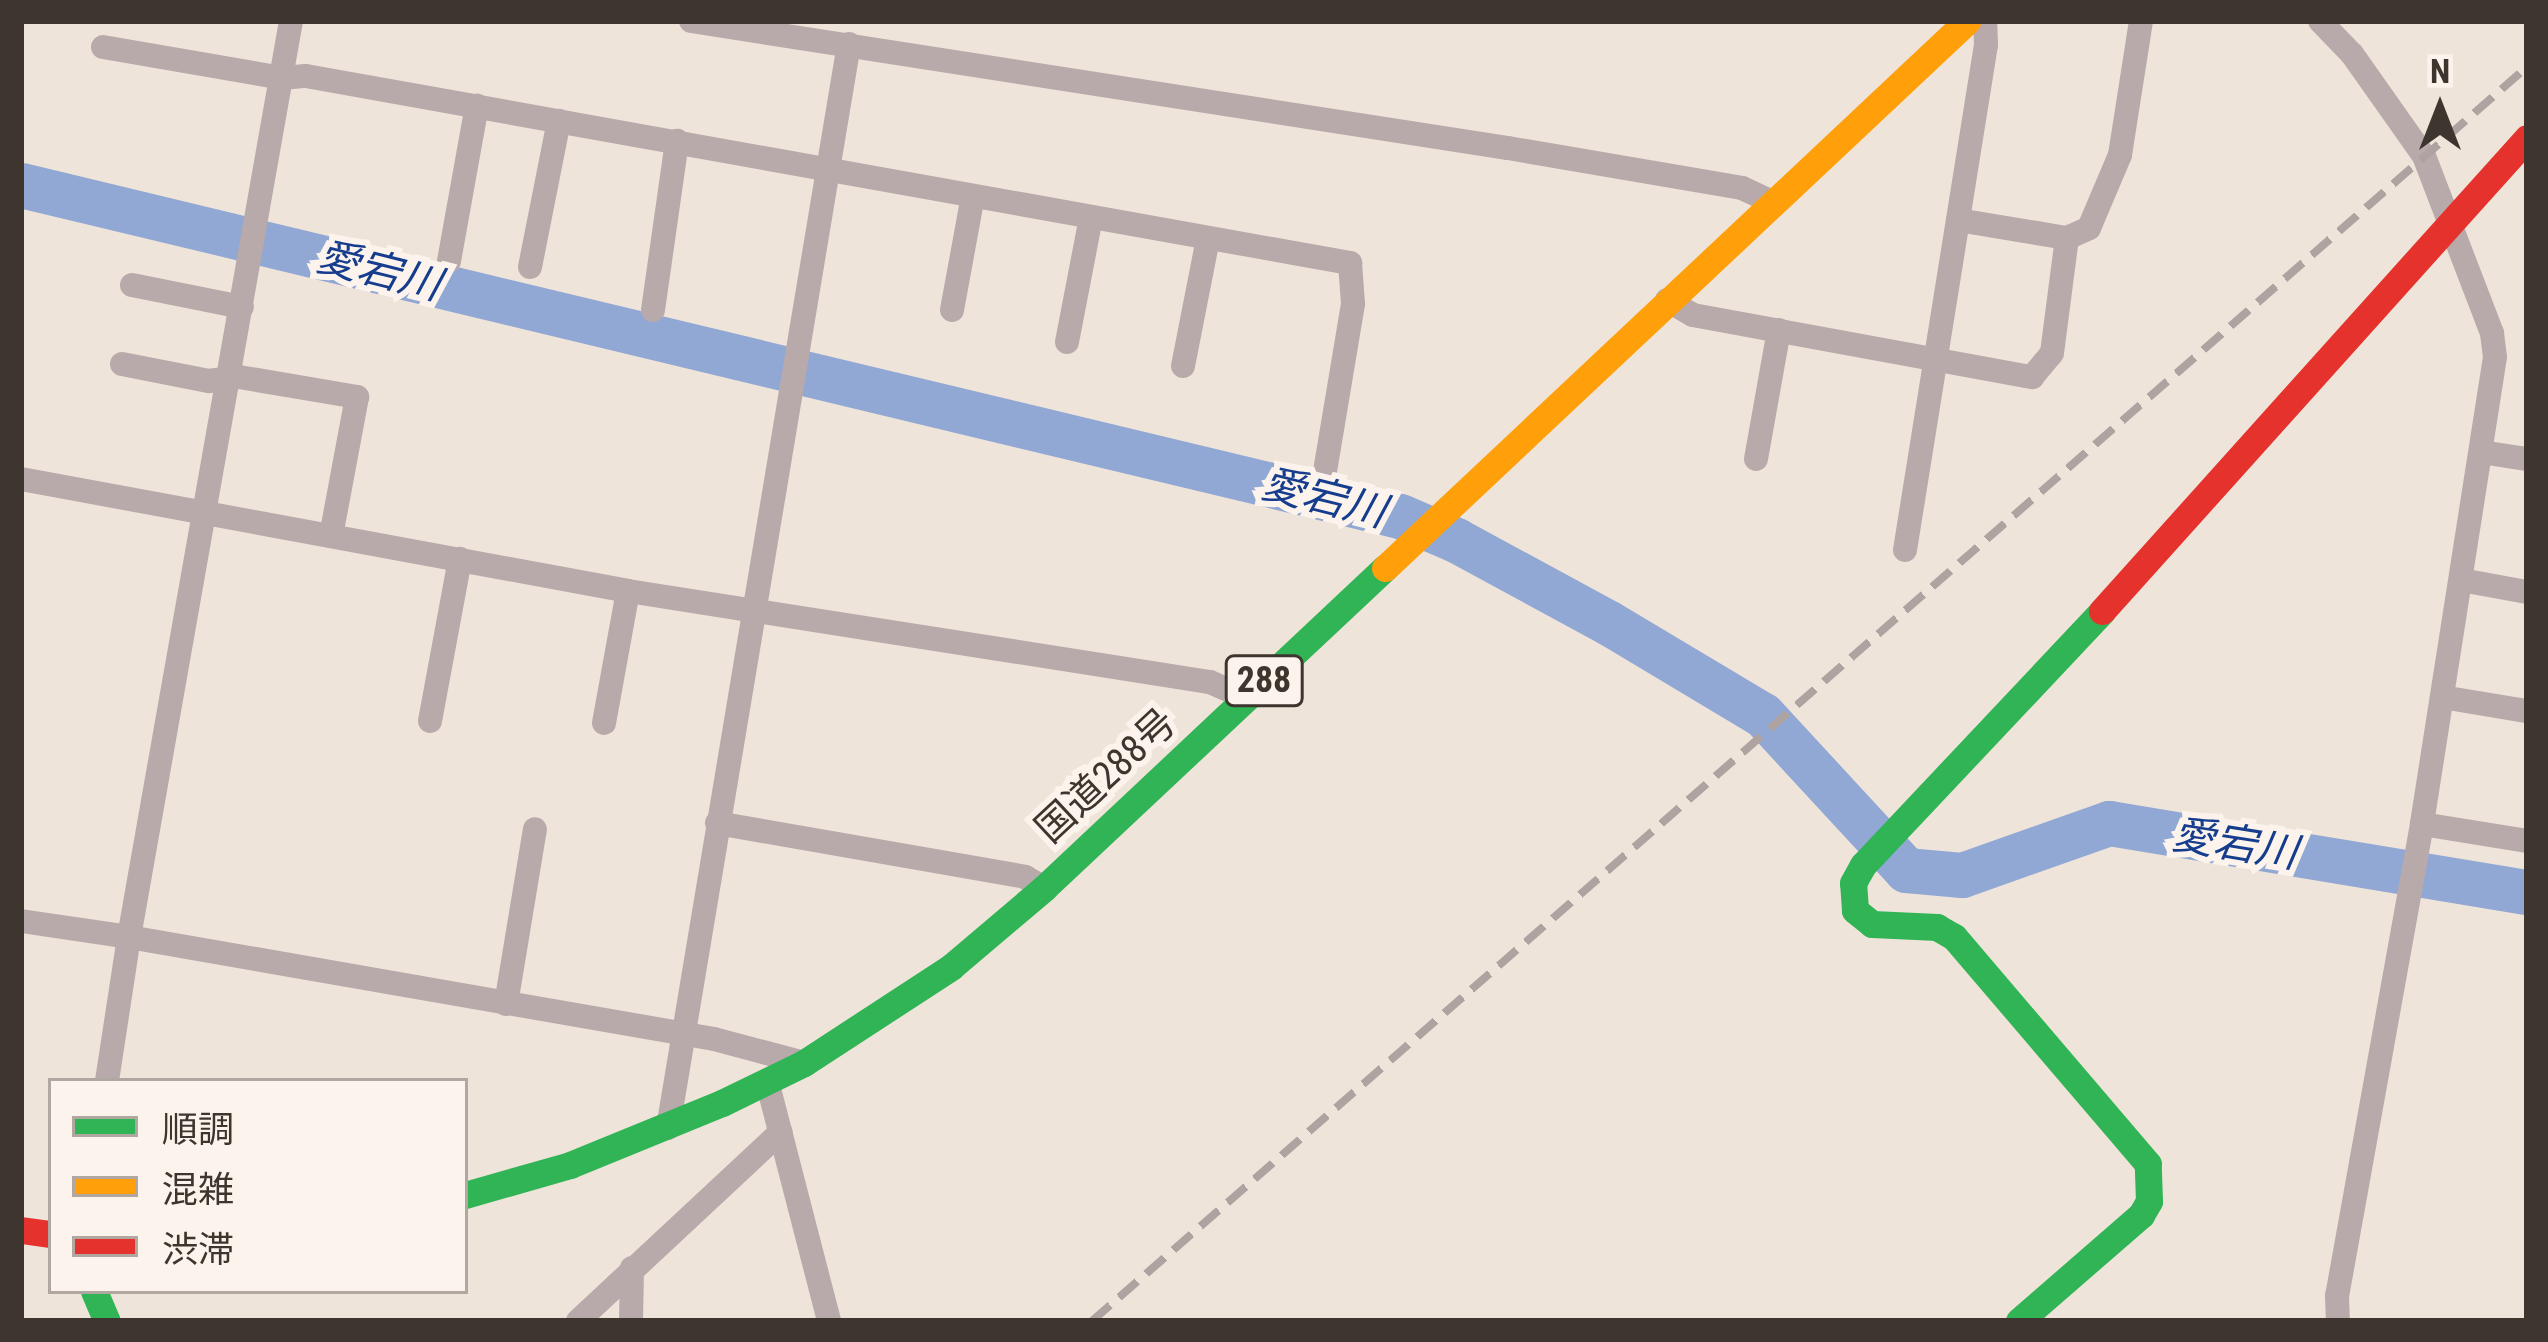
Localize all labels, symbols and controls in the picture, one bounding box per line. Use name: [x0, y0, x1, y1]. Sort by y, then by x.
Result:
north arrow: [2380, 48, 2500, 168]
text: N: [2430, 52, 2450, 91]
water label: 愛宕川: [312, 231, 446, 311]
water label: 愛宕川: [1257, 458, 1391, 538]
road number: 288: [1222, 651, 1306, 711]
street label: 国道288号: [1026, 699, 1186, 853]
water label: 愛宕川: [2169, 809, 2301, 879]
legend: [48, 1078, 468, 1294]
text: 順調: [162, 1109, 234, 1151]
text: 混雑: [162, 1169, 234, 1211]
text: 渋滞: [162, 1229, 234, 1271]

